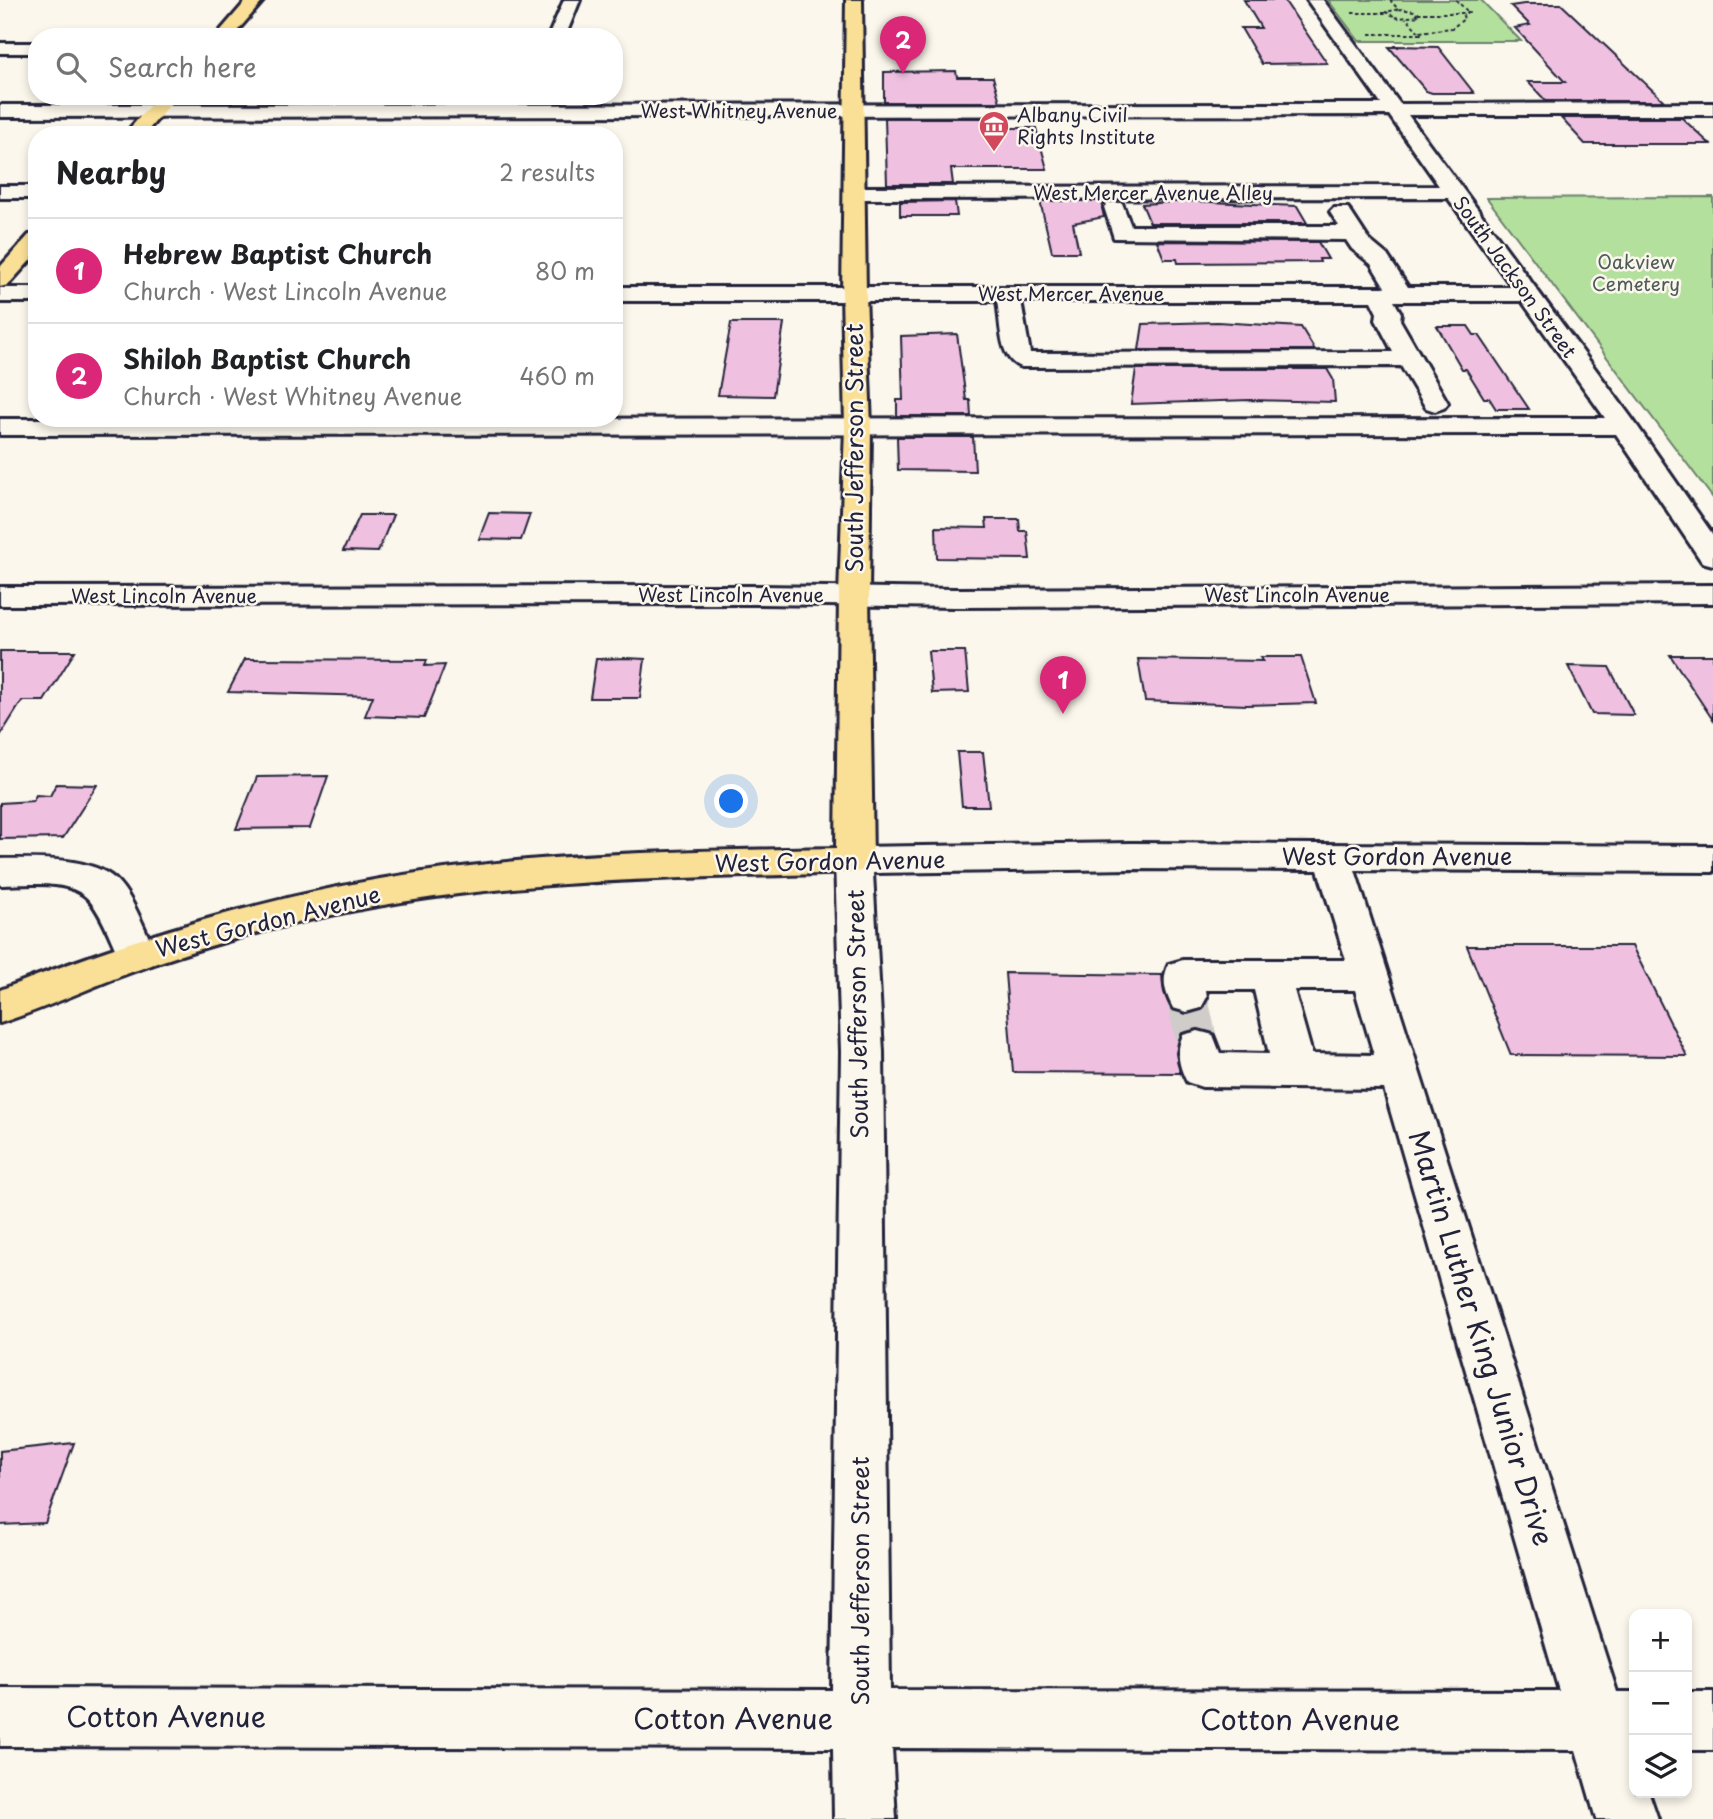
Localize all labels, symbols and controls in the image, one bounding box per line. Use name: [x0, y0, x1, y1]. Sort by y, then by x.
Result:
pin: 2: [880, 16, 926, 74]
search box: [28, 28, 623, 105]
text: Search here: [108, 47, 257, 86]
icon: search: [52, 48, 90, 86]
street label: West Whitney Avenue: [641, 96, 837, 124]
place label: Albany Civil Rights Institute: [1017, 100, 1155, 150]
museum icon: Albany Civil Rights Institute: [977, 109, 1011, 153]
text: Nearby: [56, 149, 166, 194]
text: 2 results: [499, 154, 595, 189]
street label: West Mercer Avenue Alley: [1033, 178, 1273, 206]
street label: South Jackson Street: [1447, 190, 1584, 363]
text: Hebrew Baptist Church: [123, 234, 432, 273]
park label: Oakview Cemetery: [1592, 247, 1680, 297]
text: 1: [74, 253, 85, 288]
text: 80 m: [535, 253, 595, 288]
text: Church · West Lincoln Avenue: [123, 273, 447, 308]
street label: West Mercer Avenue: [978, 279, 1164, 307]
street label: South Jefferson Street: [836, 323, 871, 573]
text: Shiloh Baptist Church: [123, 339, 411, 378]
text: 2: [71, 358, 87, 393]
text: 460 m: [520, 358, 595, 393]
text: Church · West Whitney Avenue: [123, 378, 462, 413]
street label: West Lincoln Avenue: [638, 580, 824, 608]
street label: West Lincoln Avenue: [1204, 580, 1390, 608]
street label: West Lincoln Avenue: [71, 581, 257, 609]
pin: 1: [1040, 656, 1086, 714]
your location: [714, 784, 748, 818]
street label: West Gordon Avenue: [1282, 838, 1512, 873]
street label: West Gordon Avenue: [714, 841, 946, 880]
street label: West Gordon Avenue: [151, 876, 384, 965]
street label: South Jefferson Street: [837, 889, 876, 1139]
street label: Martin Luther King Junior Drive: [1399, 1124, 1566, 1551]
street label: South Jefferson Street: [842, 1456, 877, 1706]
map controls: [1629, 1609, 1692, 1798]
button: +: [1629, 1609, 1692, 1672]
button: −: [1629, 1672, 1692, 1735]
street label: Cotton Avenue: [66, 1694, 266, 1737]
street label: Cotton Avenue: [633, 1696, 833, 1739]
street label: Cotton Avenue: [1200, 1697, 1400, 1740]
button: layers: [1629, 1735, 1692, 1798]

